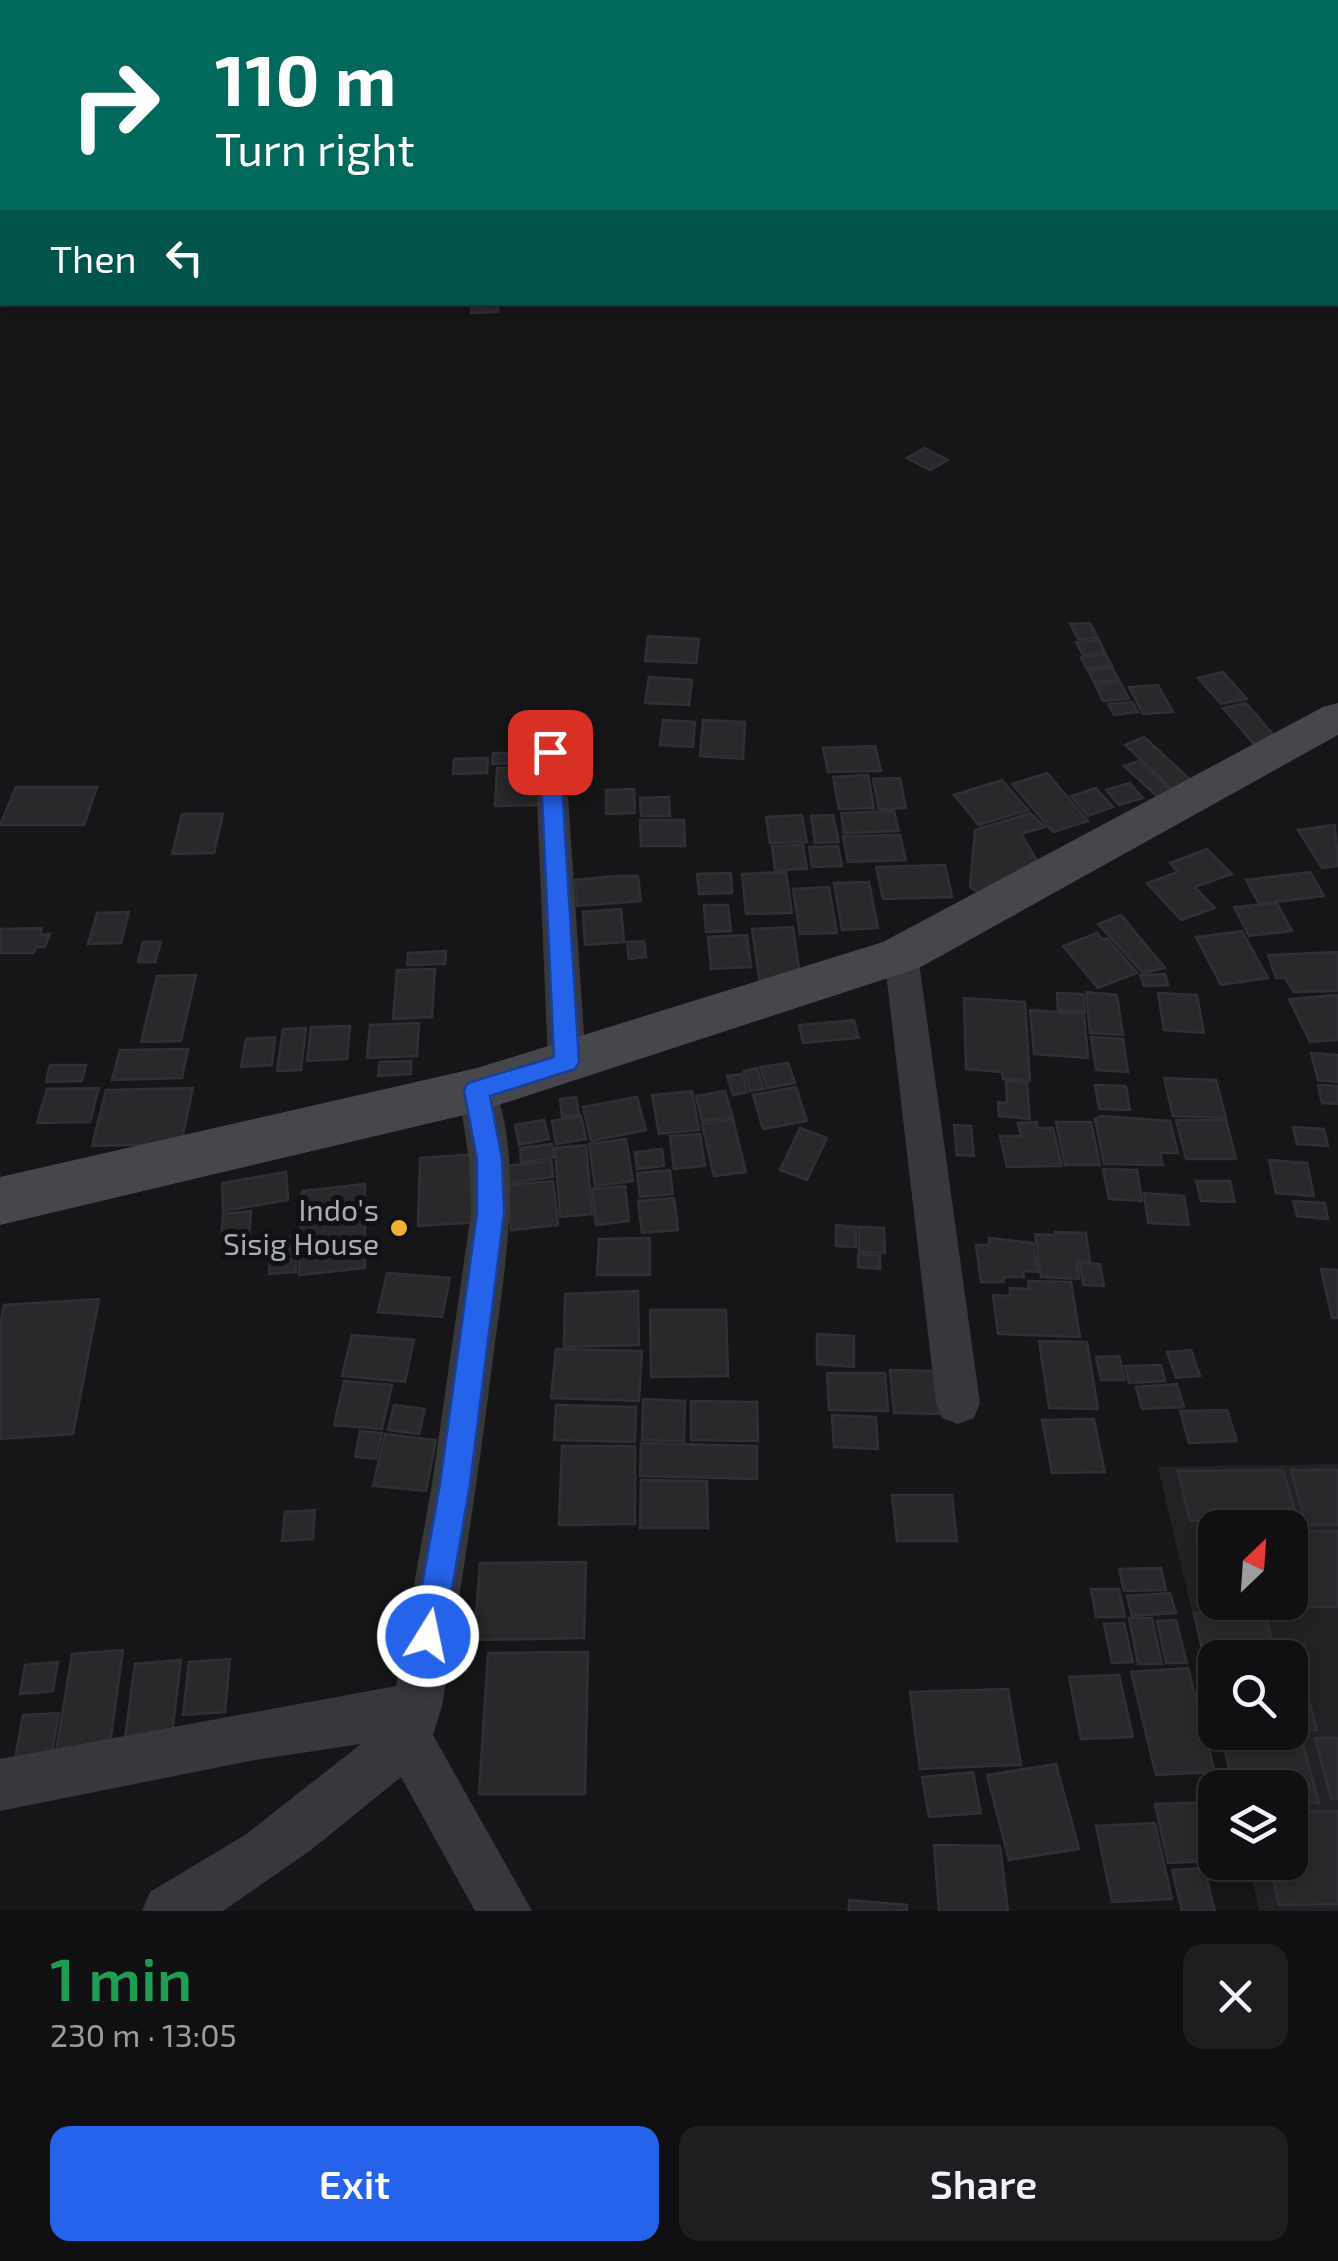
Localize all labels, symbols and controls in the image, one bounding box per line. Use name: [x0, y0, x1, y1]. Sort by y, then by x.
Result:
text: 110 m: [215, 36, 396, 120]
icon: right: [50, 40, 180, 170]
text: Turn right: [215, 121, 415, 175]
icon: left: [157, 230, 212, 285]
text: Then: [50, 235, 137, 281]
pin: [508, 710, 593, 795]
icon: arrive: [523, 725, 578, 780]
place label: Indo's Sisig House: [223, 1191, 379, 1261]
marker: Indo's Sisig House: [388, 1217, 410, 1239]
north arrow: [1198, 1510, 1308, 1620]
map controls: [1198, 1510, 1308, 1880]
position arrow: [376, 1584, 480, 1688]
button: search: [1198, 1640, 1308, 1750]
button: layers: [1198, 1770, 1308, 1880]
text: 1 min: [50, 1941, 192, 2013]
button: close: [1183, 1944, 1288, 2049]
text: 230 m · 13:05: [50, 2015, 237, 2053]
button: Exit: [50, 2126, 659, 2241]
button: Share: [679, 2126, 1288, 2241]

